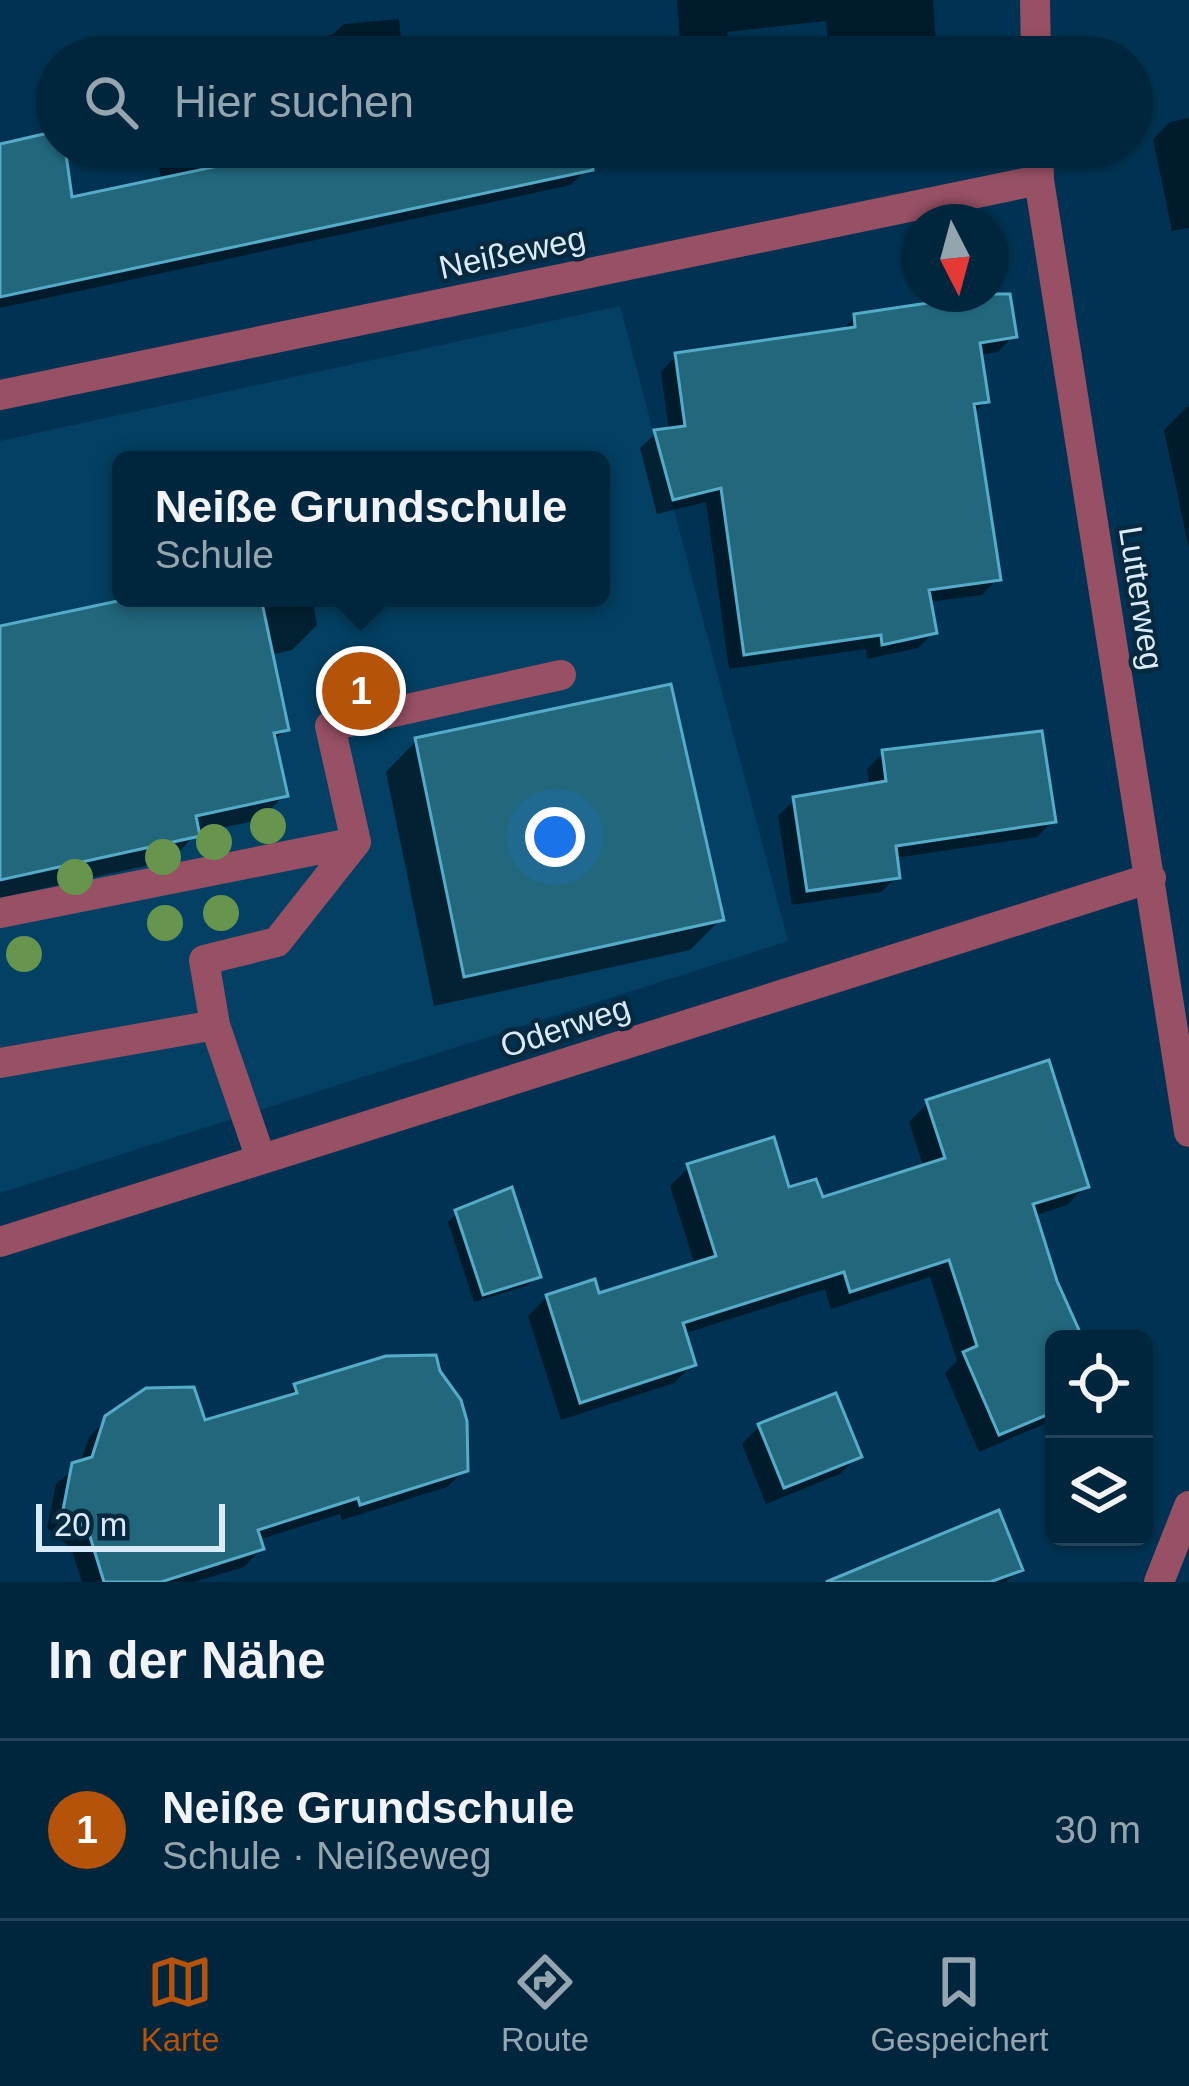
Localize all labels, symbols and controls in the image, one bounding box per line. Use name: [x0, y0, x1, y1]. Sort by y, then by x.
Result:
search box: [36, 36, 1153, 168]
icon: search: [78, 69, 144, 135]
text: Hier suchen: [174, 76, 414, 127]
north arrow: [901, 204, 1009, 312]
street label: Neißeweg: [436, 219, 589, 286]
popup: [112, 451, 610, 607]
text: Neiße Grundschule: [155, 481, 567, 532]
street label: Lutterweg: [1112, 524, 1171, 673]
text: Schule: [155, 533, 274, 576]
pin: 1: [322, 646, 400, 736]
your location: [525, 807, 585, 867]
street label: Oderweg: [496, 988, 635, 1065]
map controls: [1045, 1330, 1153, 1546]
button: locate: [1045, 1330, 1153, 1438]
button: layers: [1045, 1438, 1153, 1546]
scale bar: [36, 1498, 225, 1551]
text: 20 m: [54, 1506, 127, 1543]
text: In der Nähe: [48, 1632, 326, 1689]
text: Neiße Grundschule: [162, 1782, 575, 1833]
text: 1: [76, 1808, 98, 1851]
text: 30 m: [1054, 1808, 1141, 1851]
text: Schule · Neißeweg: [162, 1834, 491, 1877]
tab: Karte: [141, 1949, 220, 2059]
tab: Route: [501, 1949, 589, 2059]
tab: Gespeichert: [870, 1949, 1048, 2059]

